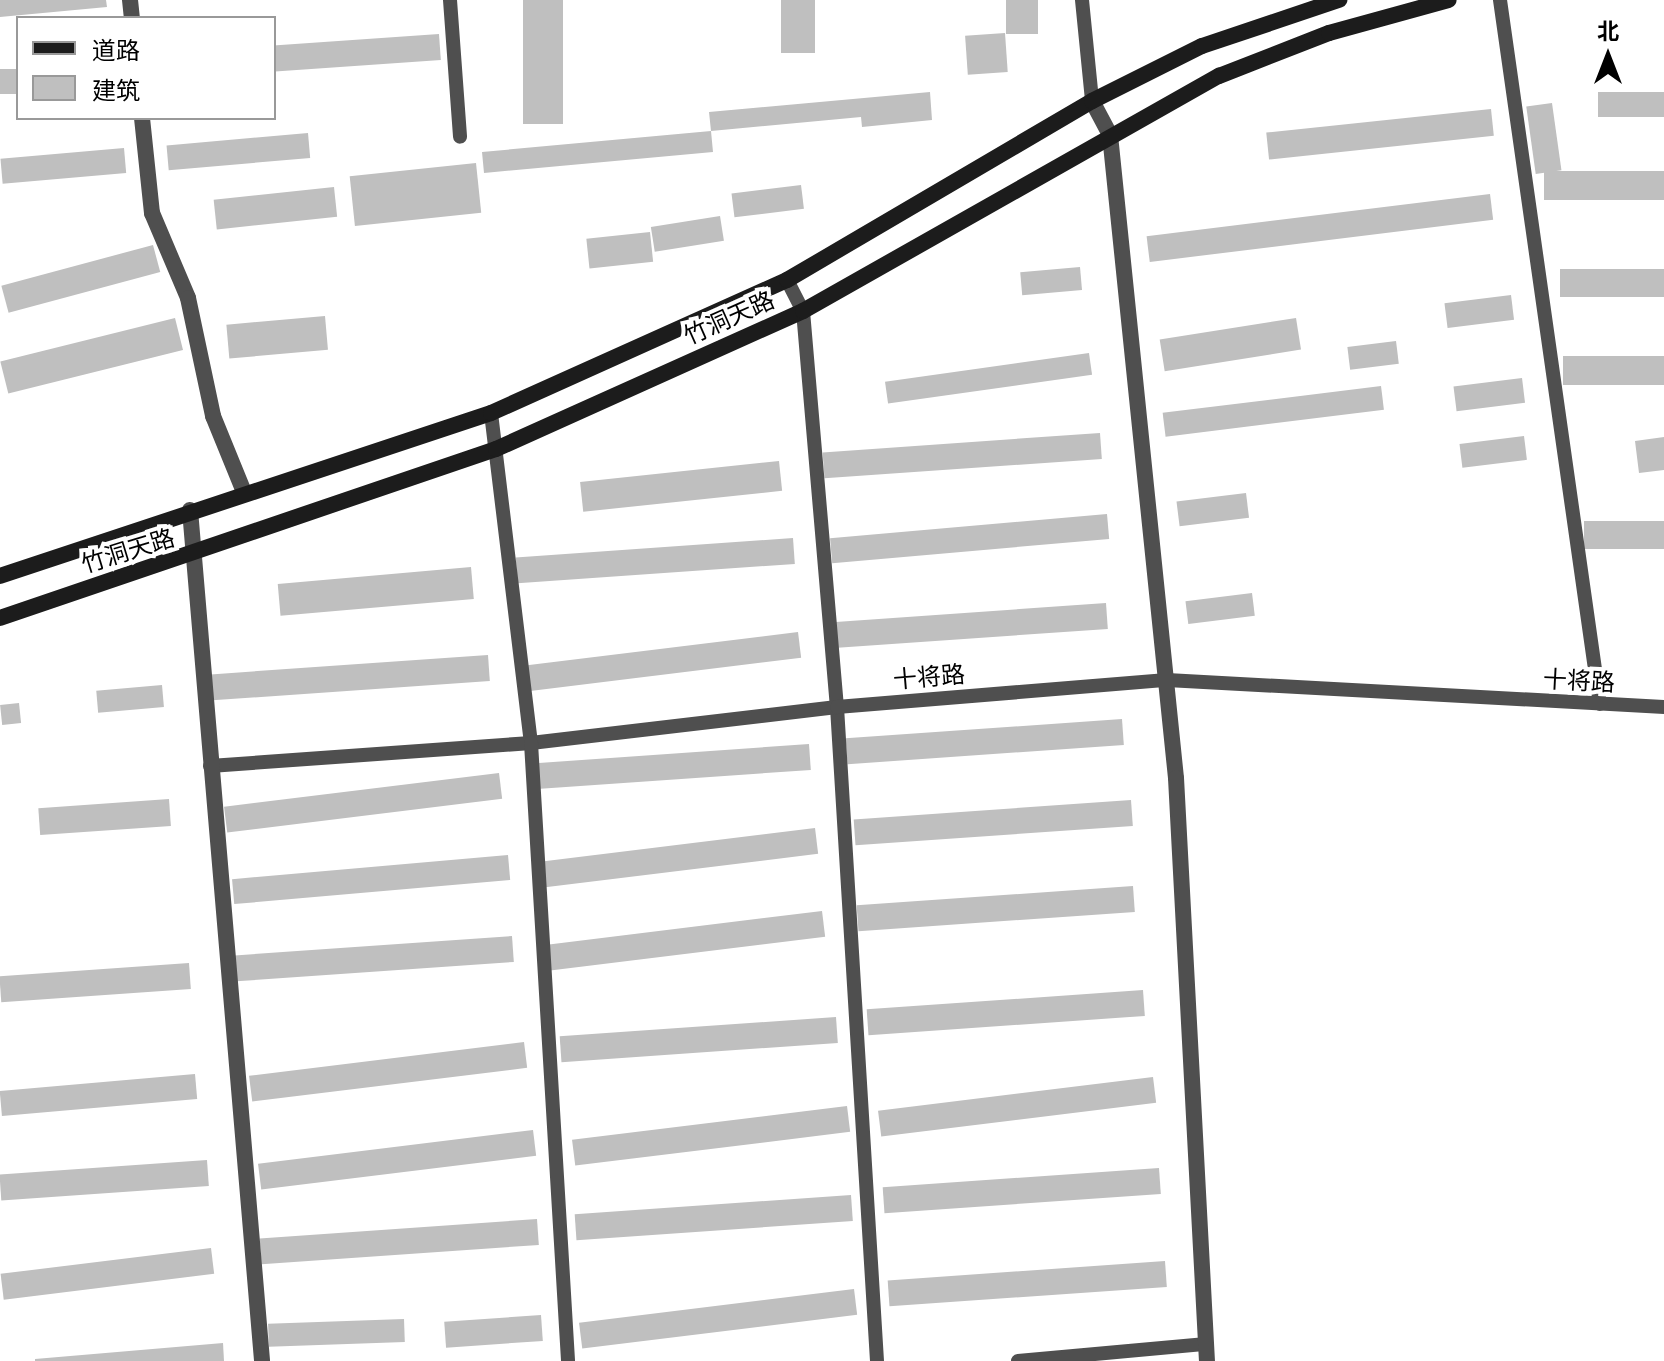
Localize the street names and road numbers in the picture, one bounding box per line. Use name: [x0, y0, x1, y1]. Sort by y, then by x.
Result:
street label: 竹洞天路: [679, 285, 779, 351]
street label: 竹洞天路: [78, 523, 178, 579]
street label: 十将路: [892, 660, 966, 694]
street label: 十将路: [1542, 665, 1616, 697]

